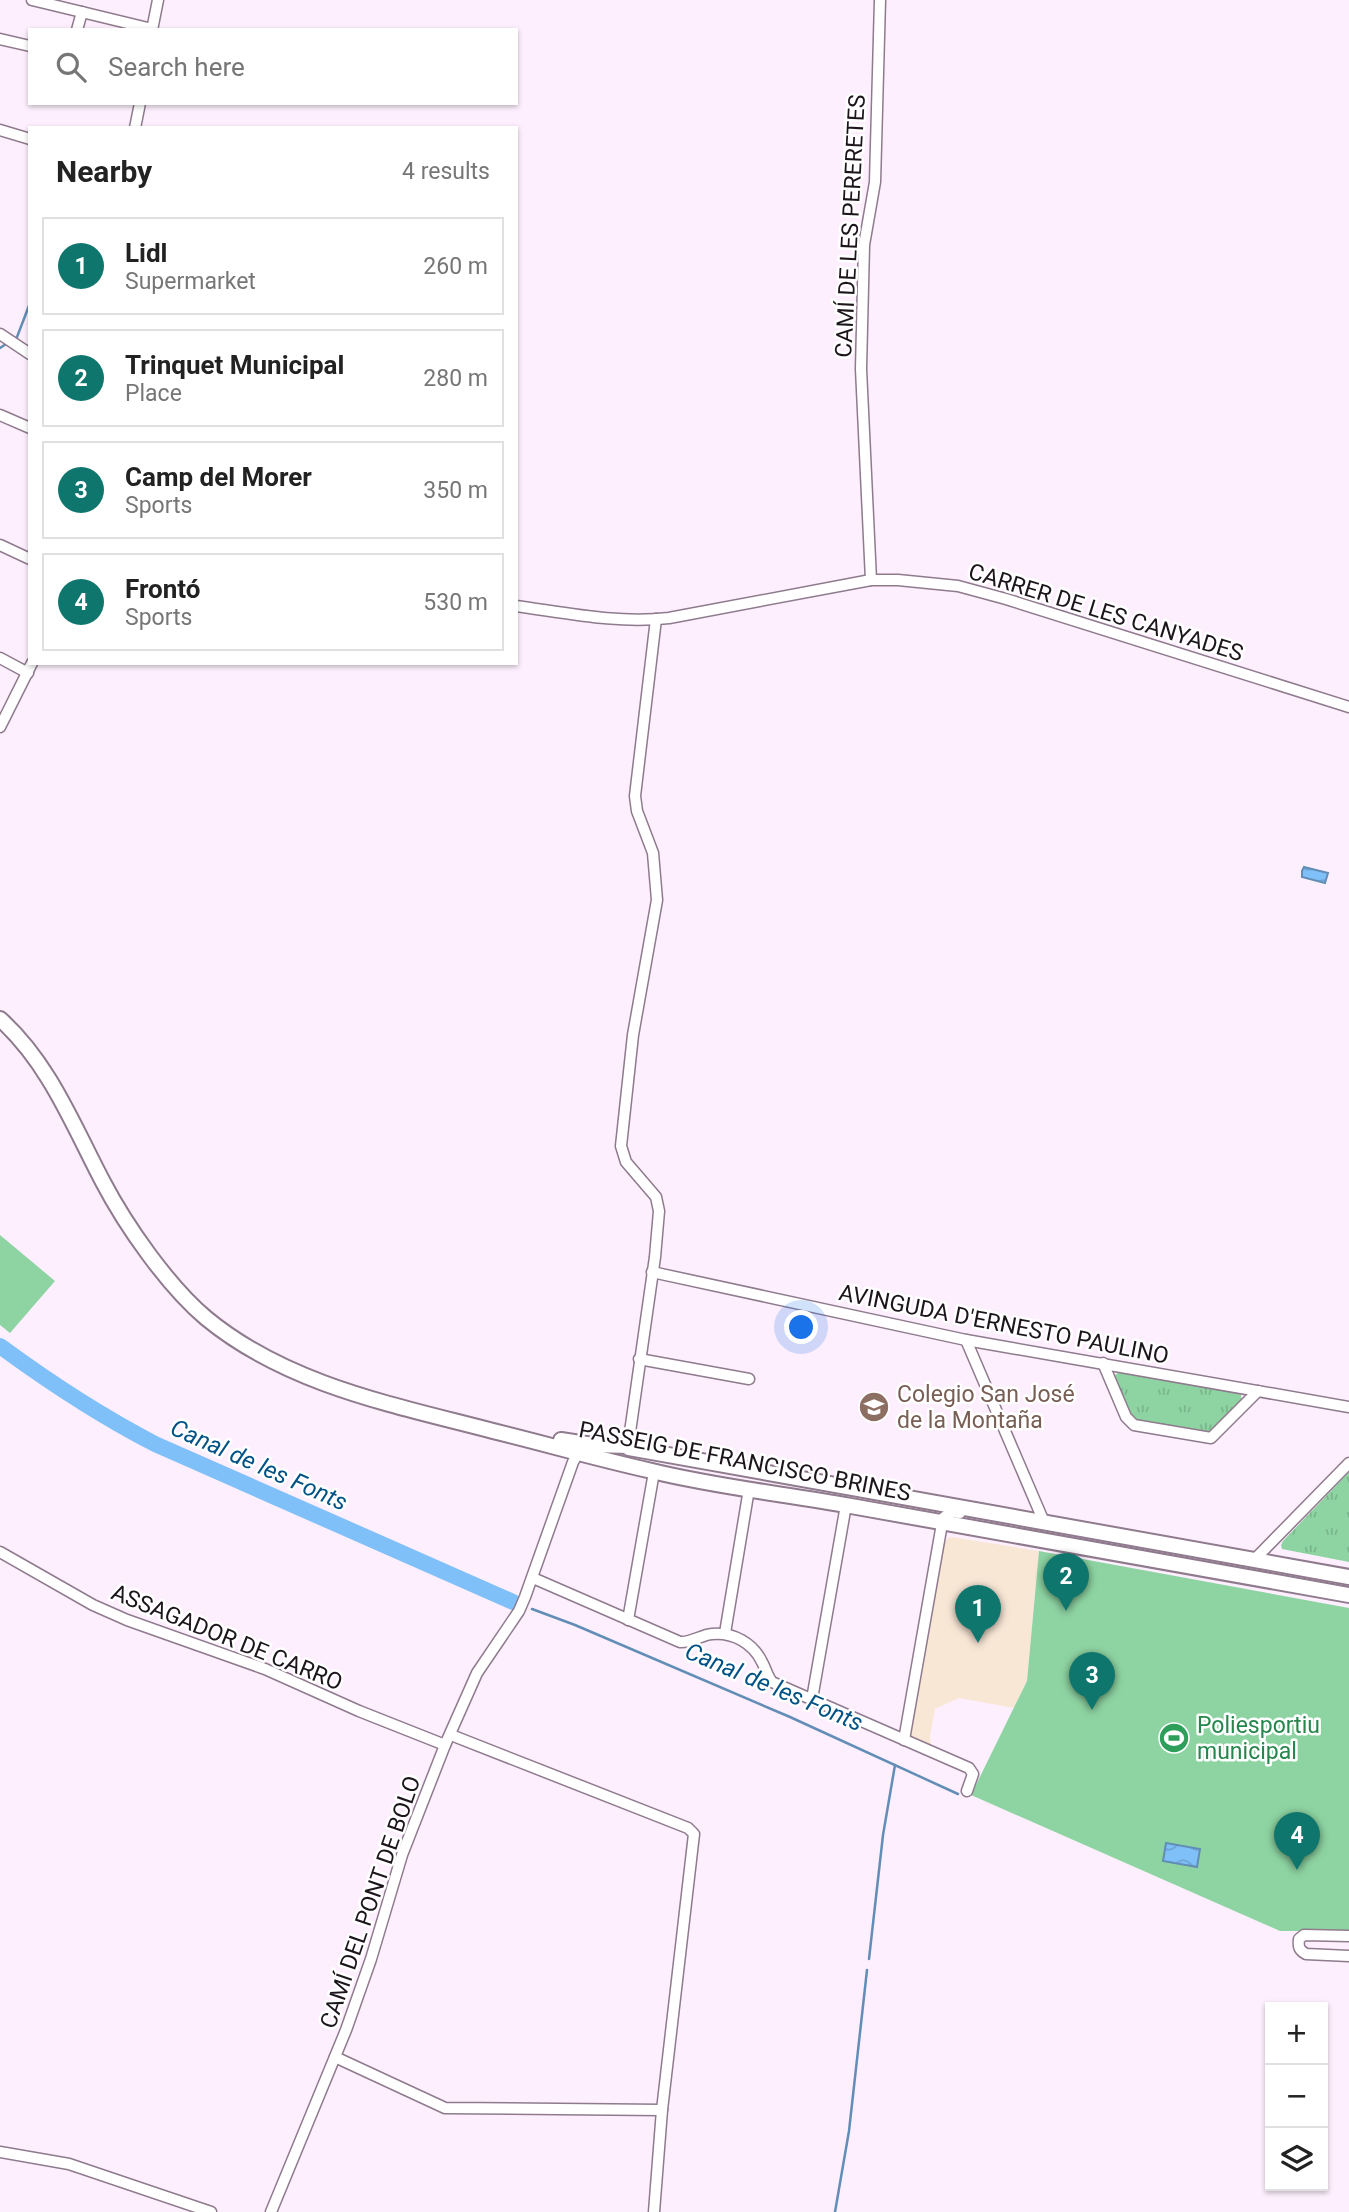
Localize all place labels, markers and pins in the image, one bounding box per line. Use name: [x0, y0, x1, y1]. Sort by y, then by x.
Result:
place label: Colegio San José de la Montaña: [897, 1381, 1075, 1434]
school or university icon: Colegio San José de la Montaña: [857, 1390, 891, 1424]
pin: 2: [1043, 1553, 1089, 1611]
pin: 1: [955, 1585, 1001, 1643]
pin: 3: [1069, 1652, 1115, 1710]
place label: Poliesportiu municipal: [1197, 1712, 1320, 1765]
sports icon: Poliesportiu municipal: [1157, 1721, 1191, 1755]
pin: 4: [1274, 1812, 1320, 1870]

